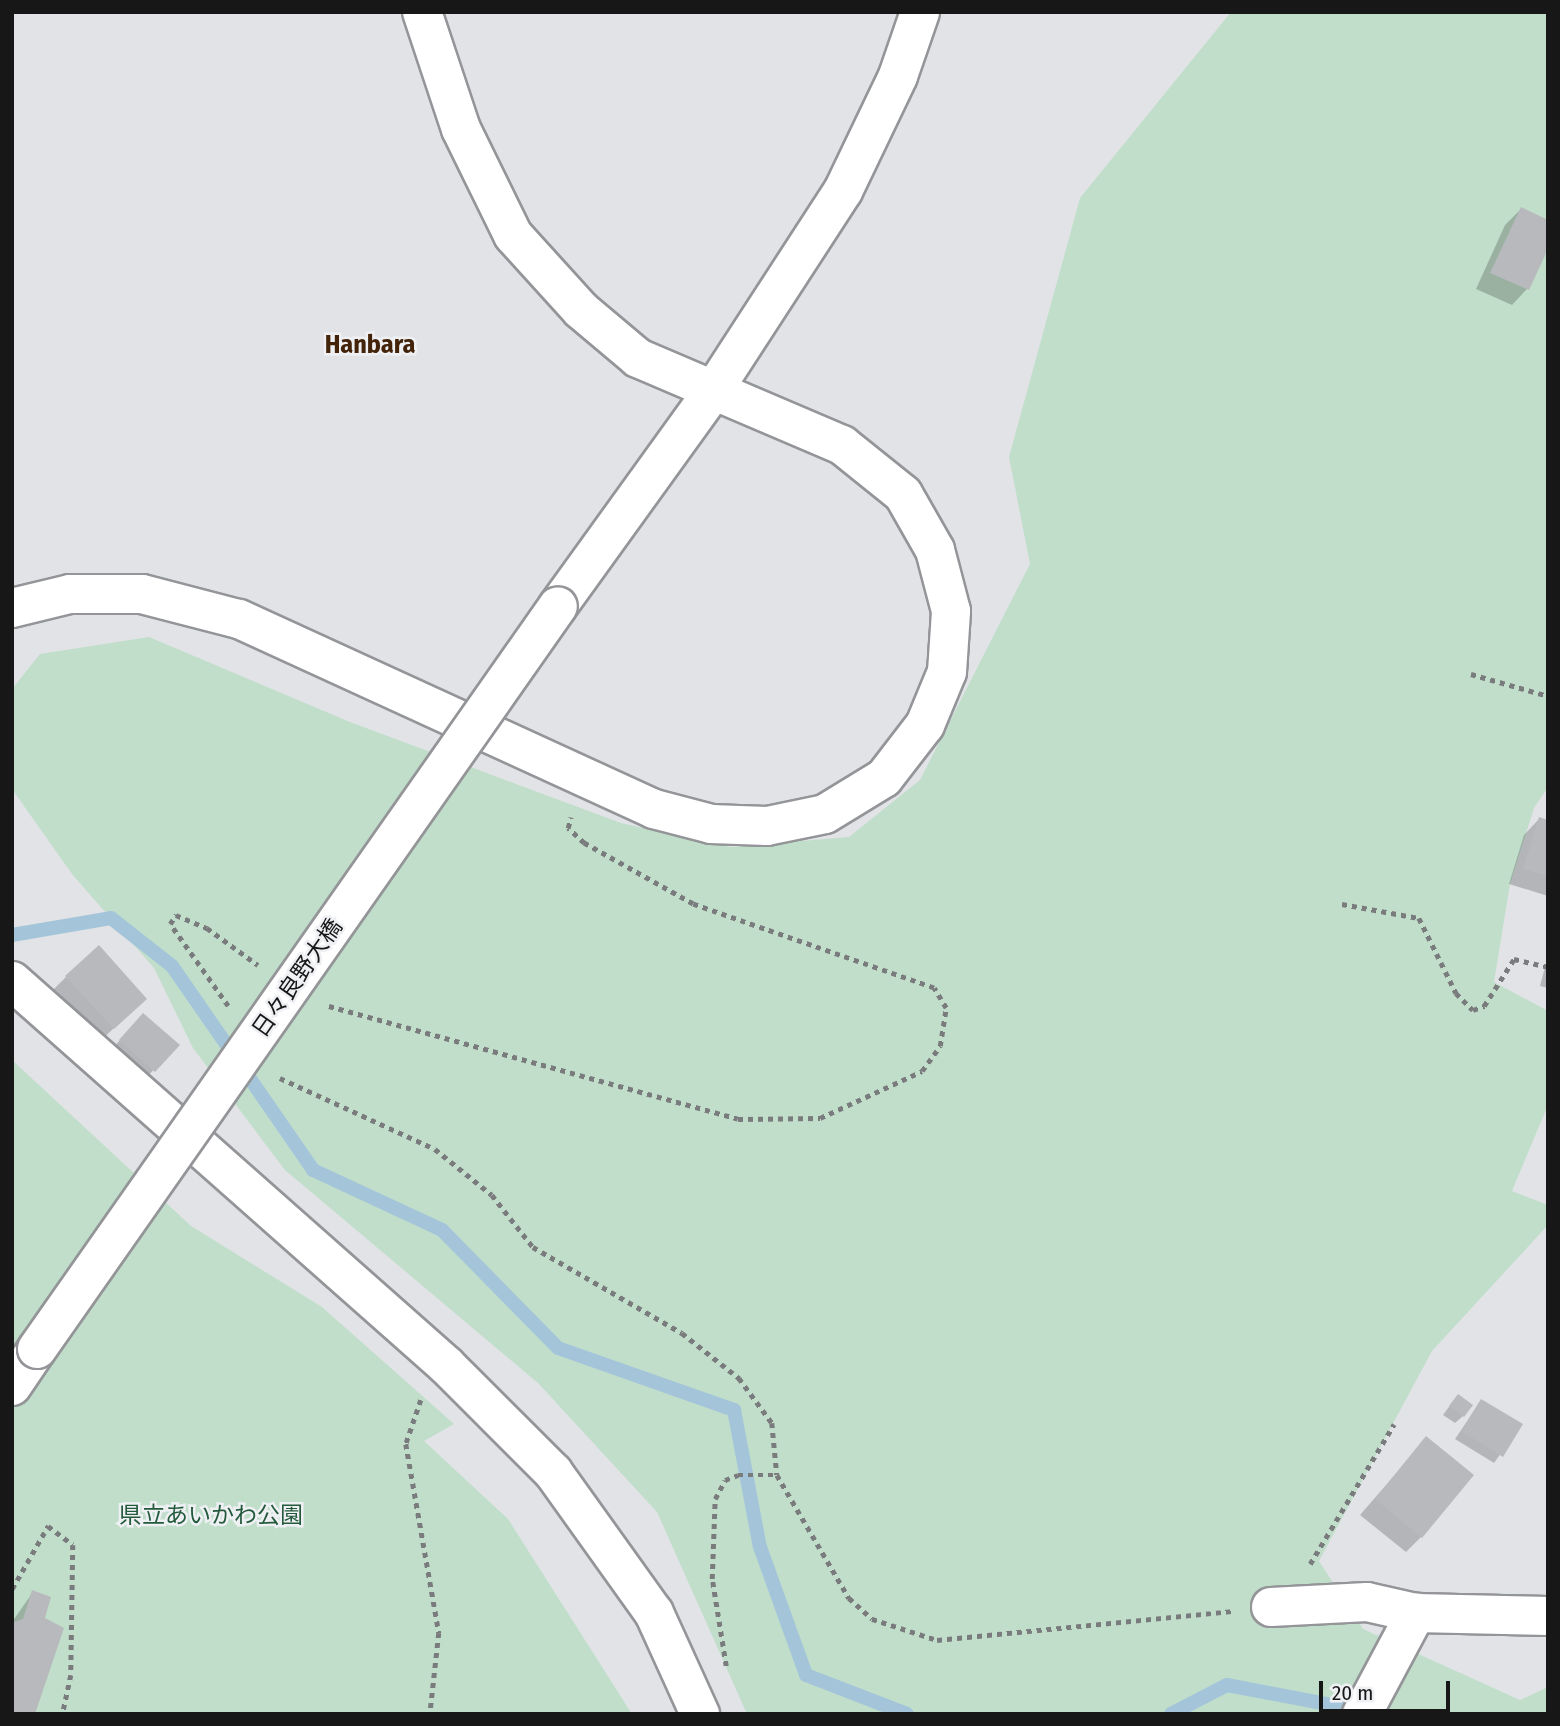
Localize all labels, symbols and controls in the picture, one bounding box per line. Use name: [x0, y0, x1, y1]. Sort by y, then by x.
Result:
district label: Hanbara: [325, 329, 415, 361]
street label: 日々良野大橋: [246, 914, 348, 1042]
park label: 県立あいかわ公園: [119, 1501, 303, 1529]
scale bar: [1322, 1666, 1453, 1710]
text: 20 m: [1332, 1680, 1373, 1706]

